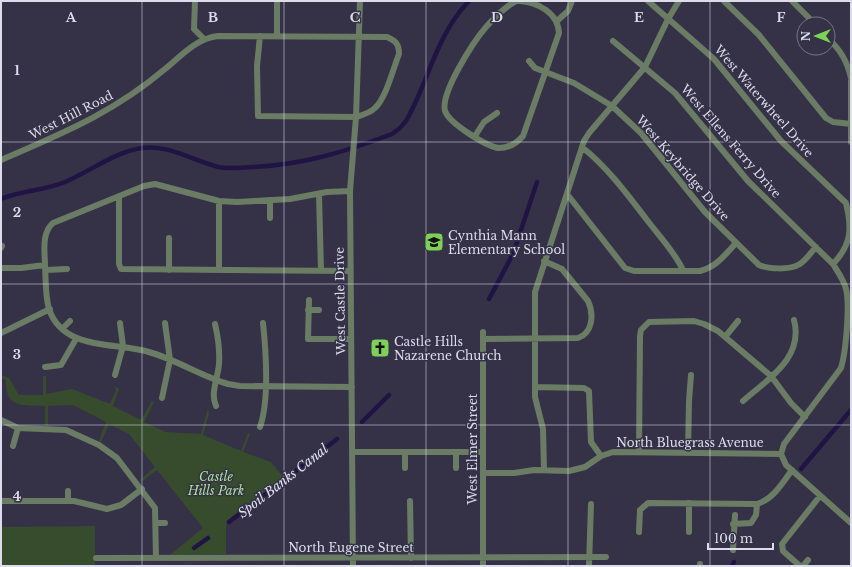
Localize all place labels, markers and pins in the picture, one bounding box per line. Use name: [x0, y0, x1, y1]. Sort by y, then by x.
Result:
place label: Cynthia Mann Elementary School: [448, 228, 565, 257]
school or university icon: Cynthia Mann Elementary School: [423, 231, 445, 253]
place label: Castle Hills Nazarene Church: [394, 334, 502, 363]
church icon: Castle Hills Nazarene Church: [369, 337, 391, 359]

